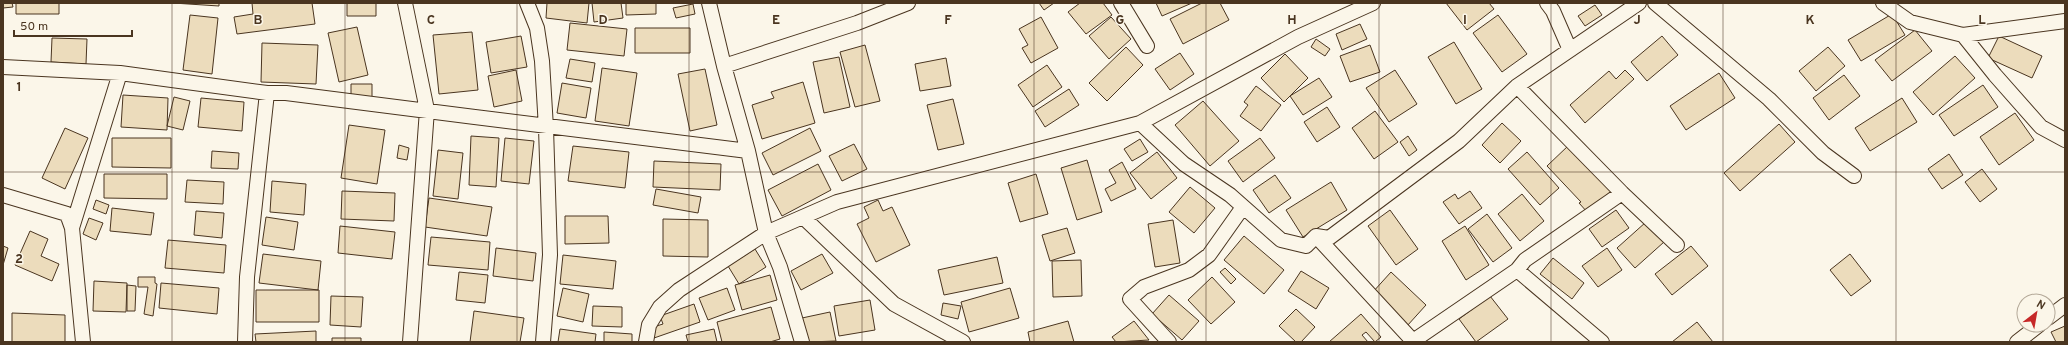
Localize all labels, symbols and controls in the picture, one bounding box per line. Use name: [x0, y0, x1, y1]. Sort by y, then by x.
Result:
scale bar: [14, 12, 132, 38]
text: B: [254, 13, 263, 29]
text: C: [427, 13, 435, 29]
text: D: [598, 13, 608, 29]
text: E: [772, 13, 780, 29]
text: F: [944, 13, 952, 29]
text: G: [1116, 13, 1125, 29]
text: H: [1287, 13, 1297, 29]
text: I: [1463, 13, 1467, 29]
text: J: [1633, 13, 1641, 29]
text: K: [1805, 13, 1815, 29]
text: L: [1978, 13, 1986, 29]
text: 50 m: [20, 19, 48, 35]
text: 1: [16, 80, 22, 96]
text: 2: [15, 252, 23, 268]
north arrow: [2016, 293, 2056, 333]
text: N: [2034, 297, 2048, 313]

